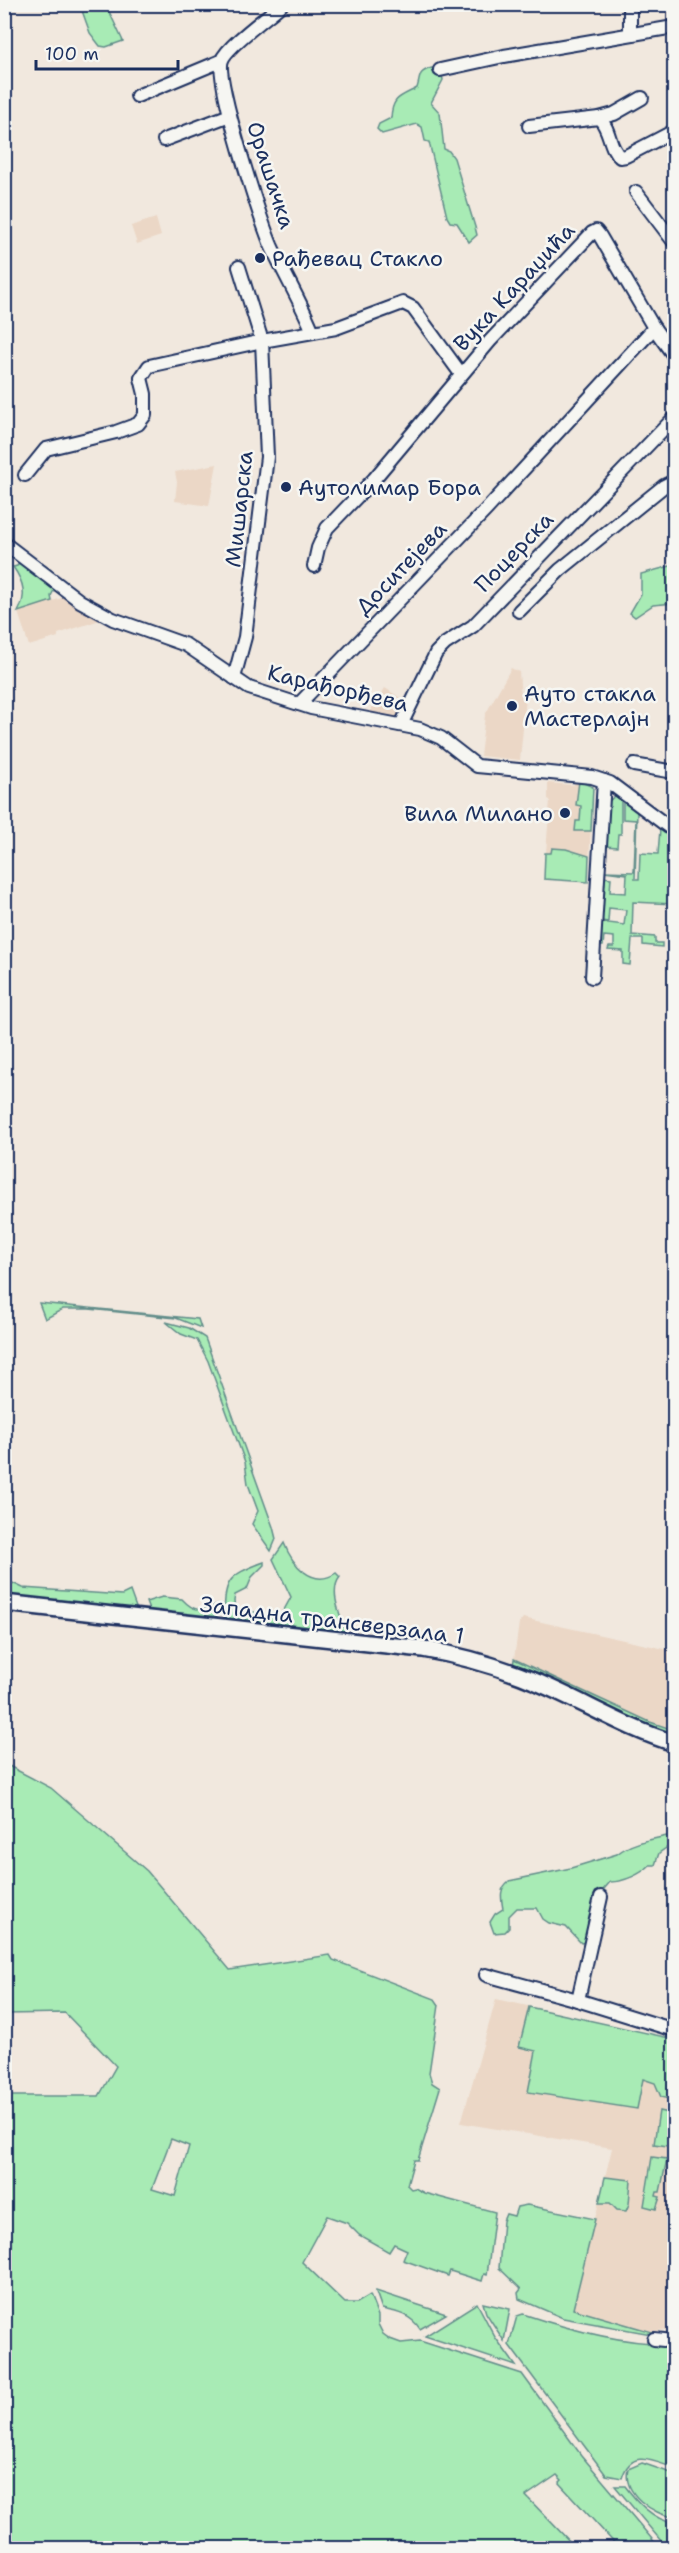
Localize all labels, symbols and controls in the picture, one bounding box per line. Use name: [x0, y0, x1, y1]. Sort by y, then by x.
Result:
scale bar: [36, 33, 178, 71]
text: 100 m: [45, 42, 99, 66]
street label: Орашачка: [240, 118, 302, 233]
street label: Вука Караџића: [447, 216, 581, 358]
place label: Рађевац Стакло: [272, 244, 443, 273]
marker: Рађевац Стакло: [253, 251, 267, 265]
street label: Мишарска: [218, 449, 260, 569]
place label: Аутолимар Бора: [298, 473, 481, 502]
marker: Аутолимар Бора: [279, 480, 293, 494]
street label: Поцерска: [468, 505, 560, 599]
street label: Доситејева: [349, 515, 453, 621]
street label: Карађорђева: [265, 658, 412, 718]
place label: Ауто стакла Мастерлајн: [524, 679, 656, 733]
marker: Ауто стакла Мастерлајн: [505, 699, 519, 713]
place label: Вила Милано: [404, 799, 553, 828]
marker: Вила Милано: [558, 806, 572, 820]
street label: Западна трансверзала 1: [198, 1589, 466, 1651]

